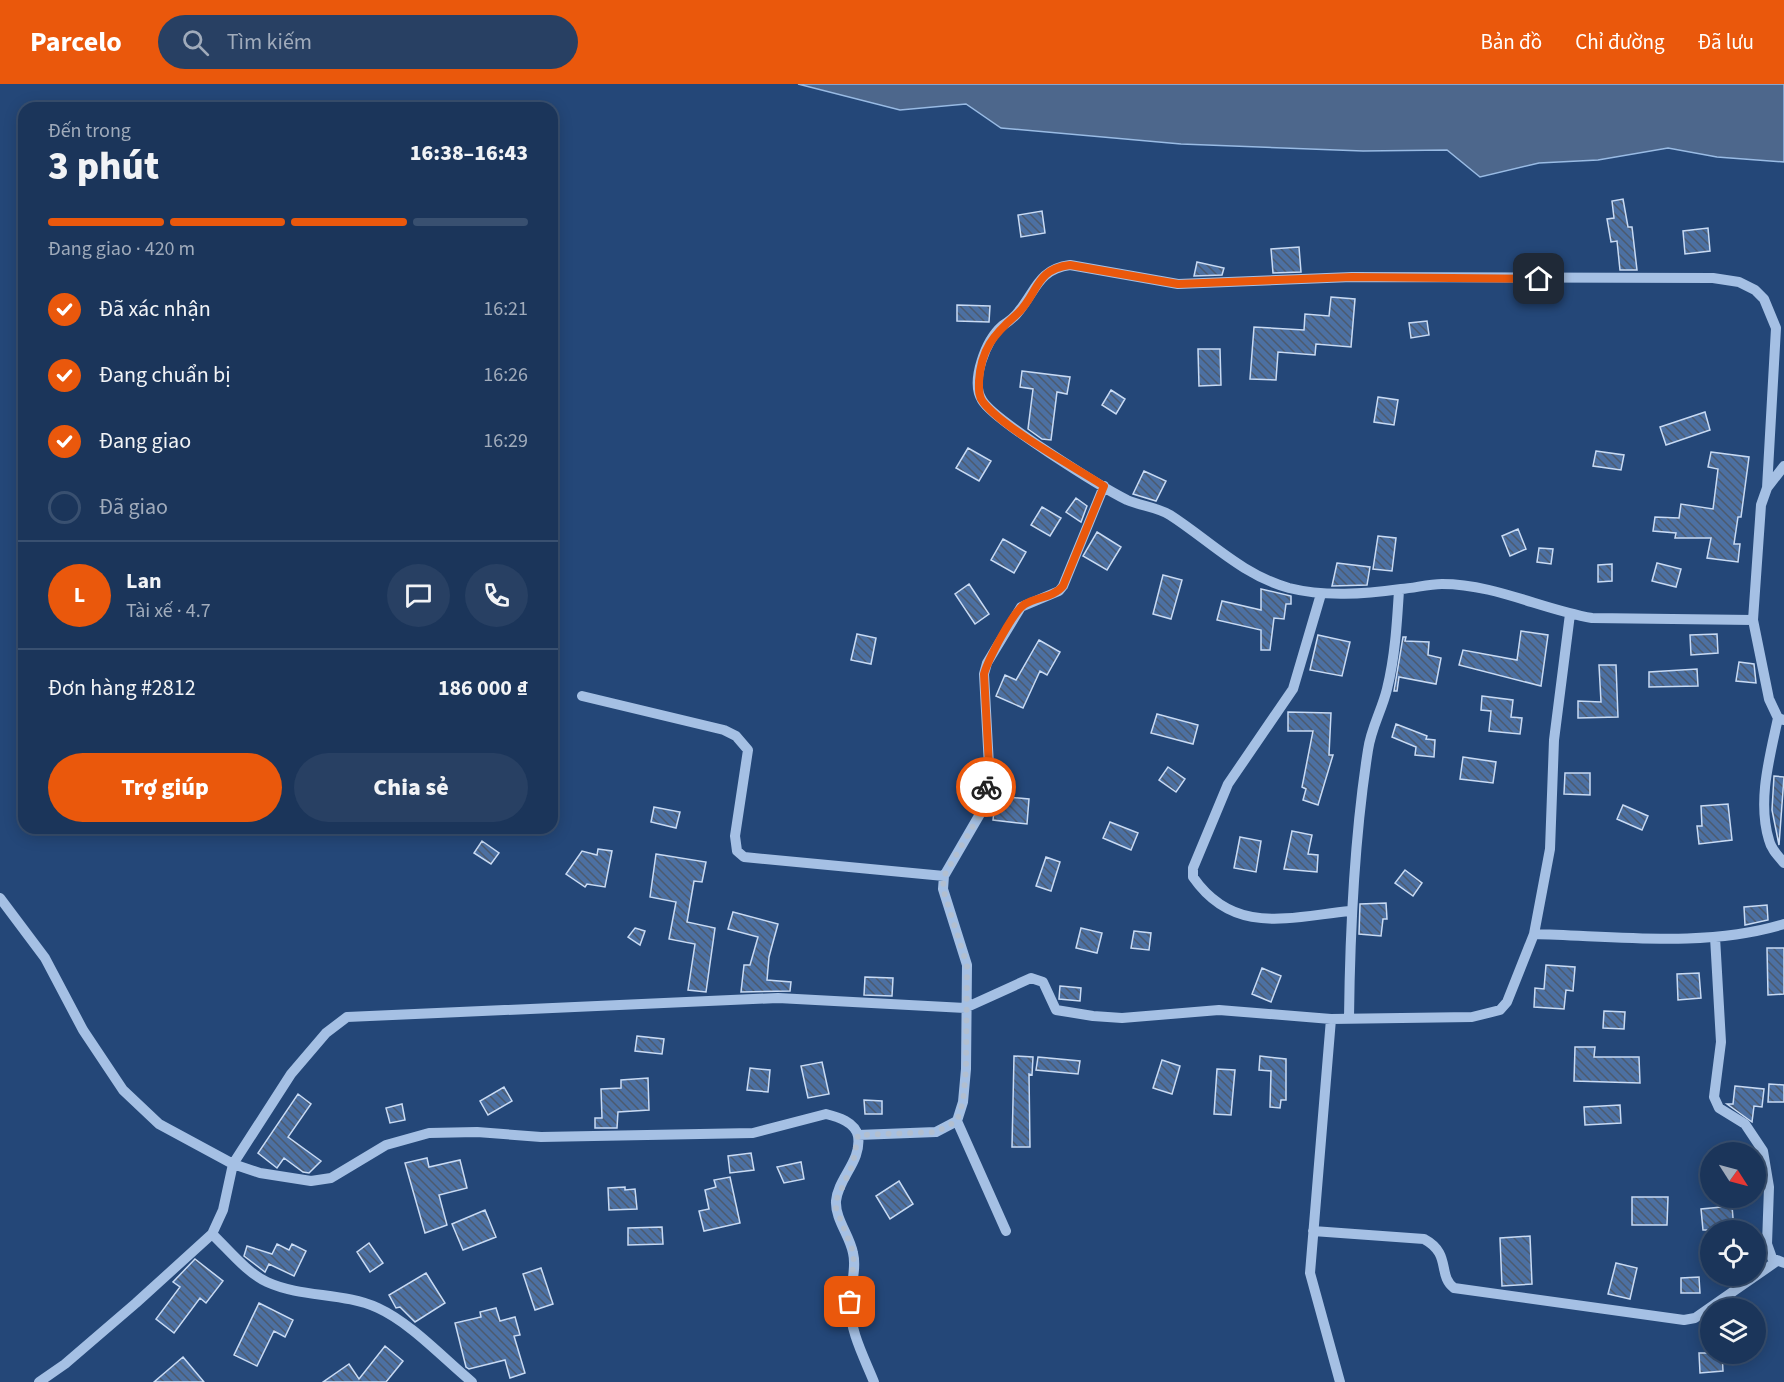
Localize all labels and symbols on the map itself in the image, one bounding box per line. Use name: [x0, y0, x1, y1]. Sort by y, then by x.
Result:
pin: [1513, 253, 1564, 304]
courier: [956, 757, 1016, 817]
north arrow: [1700, 1142, 1766, 1208]
pin: [824, 1276, 875, 1327]

